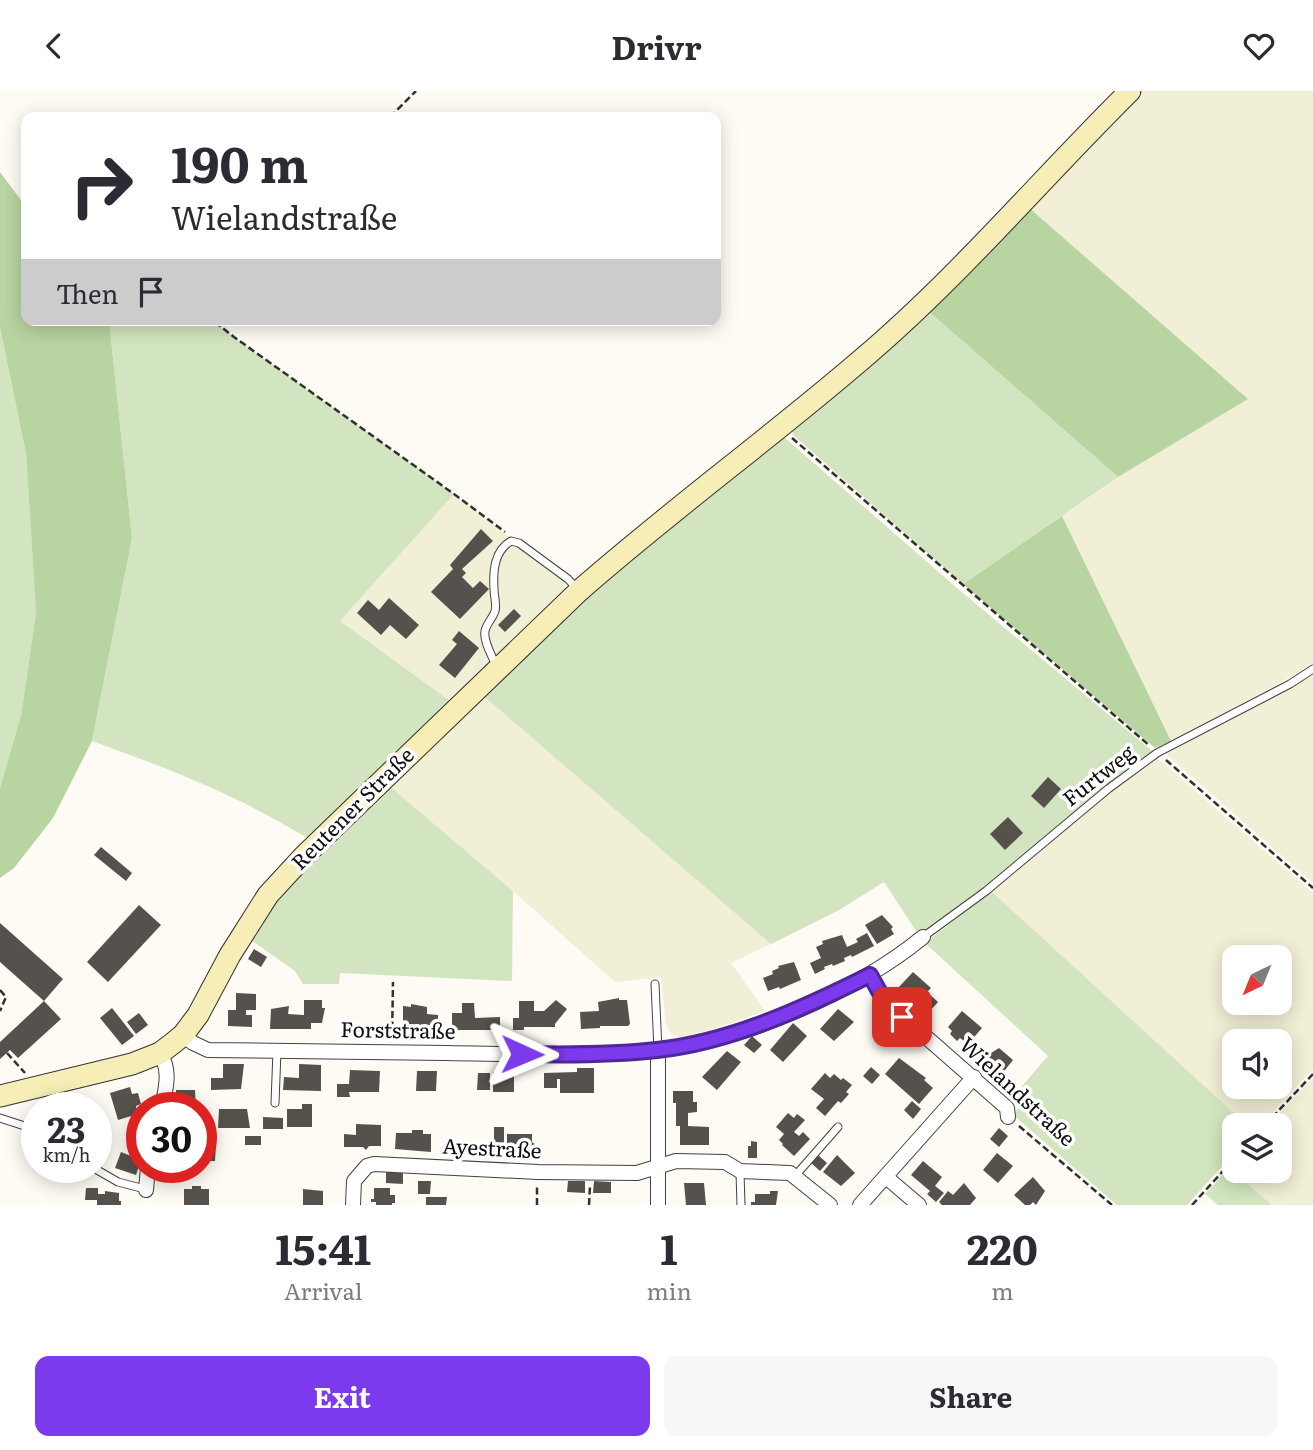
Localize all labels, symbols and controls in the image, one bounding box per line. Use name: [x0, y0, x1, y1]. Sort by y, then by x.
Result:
text: Drivr: [611, 22, 702, 70]
icon: back: [35, 27, 73, 65]
icon: heart: [1240, 27, 1278, 65]
text: 190 m: [171, 125, 308, 198]
icon: right: [56, 140, 147, 231]
text: Wielandstraße: [171, 192, 397, 240]
text: Then: [56, 273, 118, 312]
icon: arrive: [132, 273, 170, 311]
street label: Furtweg: [1055, 736, 1140, 812]
street label: Reutener Straße: [283, 739, 420, 876]
north arrow: [1222, 945, 1292, 1015]
map controls: [1222, 945, 1292, 1183]
pin: [872, 987, 932, 1047]
icon: arrive: [883, 998, 921, 1036]
street label: Forststraße: [340, 1012, 456, 1045]
position arrow: [485, 1017, 559, 1091]
street label: Wielandstraße: [954, 1028, 1084, 1152]
button: sound: [1222, 1029, 1292, 1099]
speed limit sign: 30: [126, 1092, 217, 1183]
text: 23: [47, 1102, 86, 1154]
button: layers: [1222, 1113, 1292, 1183]
street label: Ayestraße: [442, 1128, 543, 1165]
text: km/h: [43, 1141, 90, 1168]
text: 15:41: [275, 1216, 371, 1278]
text: 1: [660, 1216, 678, 1278]
text: 220: [967, 1216, 1038, 1278]
text: Arrival: [284, 1273, 362, 1307]
text: min: [646, 1273, 692, 1307]
text: m: [991, 1273, 1013, 1307]
button: Exit: [35, 1356, 650, 1436]
button: Share: [664, 1356, 1278, 1436]

